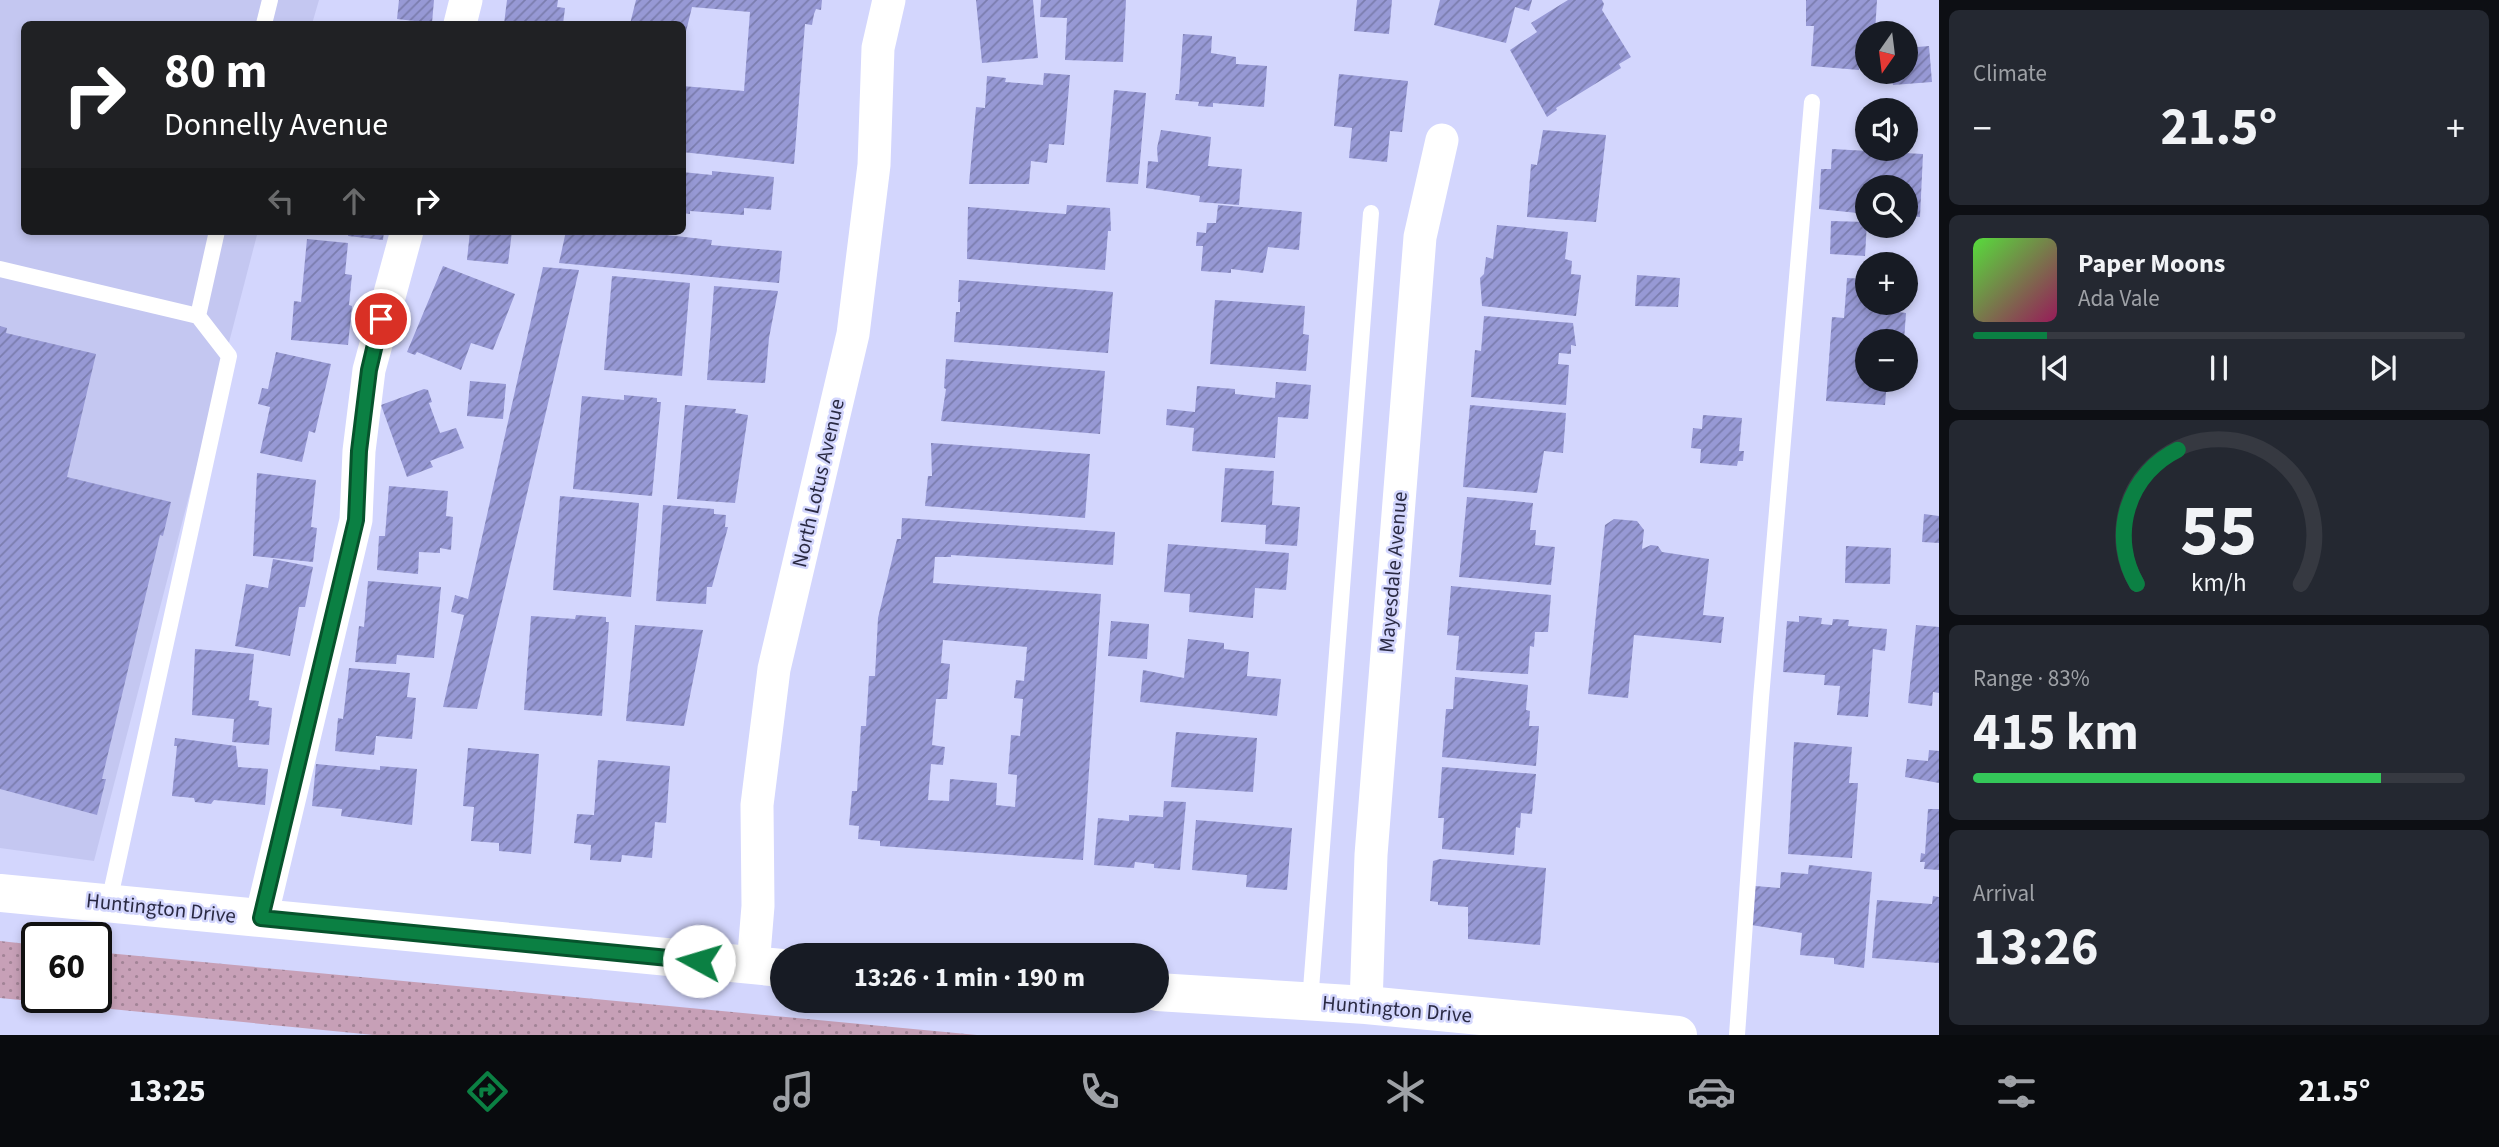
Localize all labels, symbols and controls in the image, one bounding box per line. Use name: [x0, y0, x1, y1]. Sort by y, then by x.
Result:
north arrow: [1855, 21, 1918, 84]
map controls: [1855, 21, 1918, 392]
text: 80 m: [164, 37, 268, 107]
icon: right: [49, 49, 140, 140]
text: Climate: [1973, 57, 2047, 90]
text: 21.5°: [2161, 91, 2277, 165]
button: sound: [1855, 98, 1918, 161]
text: Donnelly Avenue: [164, 102, 388, 148]
text: −: [1973, 102, 1992, 156]
text: +: [2446, 102, 2465, 156]
button: search: [1855, 175, 1918, 238]
icon: left: [262, 182, 300, 220]
icon: ahead: [335, 182, 373, 220]
icon: right: [408, 182, 446, 220]
text: Paper Moons: [2078, 245, 2225, 282]
button: +: [1855, 252, 1918, 315]
text: Ada Vale: [2078, 282, 2160, 315]
pin: [351, 289, 411, 349]
icon: arrive: [362, 300, 400, 338]
button: −: [1855, 329, 1918, 392]
icon: previous: [2036, 349, 2074, 387]
icon: pause: [2200, 349, 2238, 387]
icon: next: [2364, 349, 2402, 387]
street label: North Lotus Avenue: [784, 396, 852, 570]
text: 55: [2181, 479, 2257, 583]
street label: Mayesdale Avenue: [1371, 490, 1415, 654]
text: km/h: [2191, 564, 2247, 600]
text: Range · 83%: [1973, 662, 2090, 695]
text: 415 km: [1973, 696, 2139, 770]
text: Arrival: [1973, 877, 2035, 910]
street label: Huntington Drive: [85, 885, 237, 931]
text: 13:26: [1973, 911, 2098, 985]
speed limit sign: 60: [21, 922, 112, 1013]
position arrow: [662, 924, 736, 998]
text: 13:26 · 1 min · 190 m: [854, 959, 1085, 996]
street label: Huntington Drive: [1321, 988, 1473, 1030]
icon: directions: [463, 1067, 512, 1116]
icon: music: [769, 1067, 818, 1116]
icon: phone: [1075, 1067, 1124, 1116]
icon: climate: [1381, 1067, 1430, 1116]
icon: car: [1687, 1067, 1736, 1116]
icon: filters: [1992, 1067, 2041, 1116]
text: 13:25: [128, 1068, 206, 1114]
text: 21.5°: [2298, 1068, 2370, 1114]

